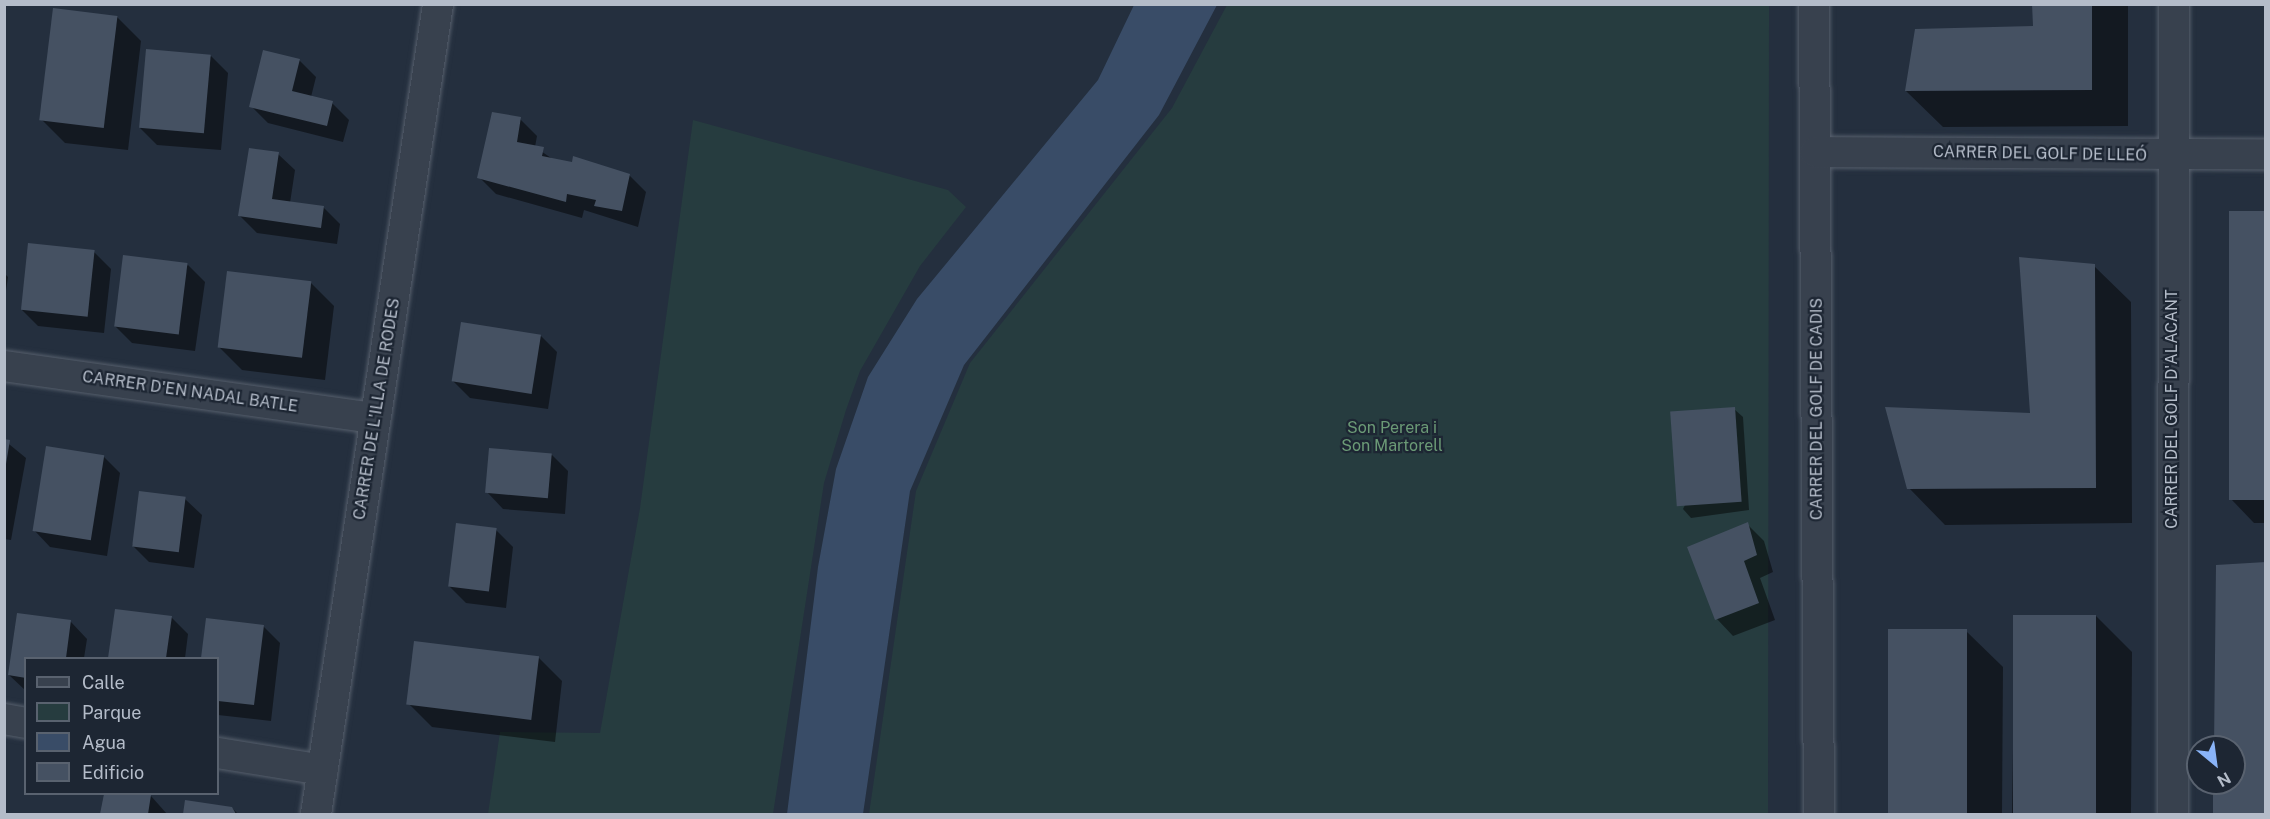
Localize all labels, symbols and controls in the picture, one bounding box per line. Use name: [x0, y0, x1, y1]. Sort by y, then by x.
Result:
street label: CARRER DEL GOLF DE LLEÓ: [1933, 143, 2147, 165]
street label: CARRER DEL GOLF D'ALACANT: [2162, 289, 2182, 529]
street label: CARRER DE L'ILLA DE RODES: [350, 297, 404, 521]
street label: CARRER DEL GOLF DE CADIS: [1807, 298, 1827, 520]
street label: CARRER D'EN NADAL BATLE: [81, 367, 299, 417]
park label: Son Perera i Son Martorell: [1341, 418, 1443, 456]
legend: [24, 657, 219, 795]
text: Calle: [82, 672, 125, 693]
text: Parque: [82, 702, 142, 723]
text: Agua: [82, 732, 126, 753]
north arrow: [2186, 735, 2246, 795]
text: Edificio: [82, 762, 144, 783]
text: N: [2214, 768, 2234, 791]

